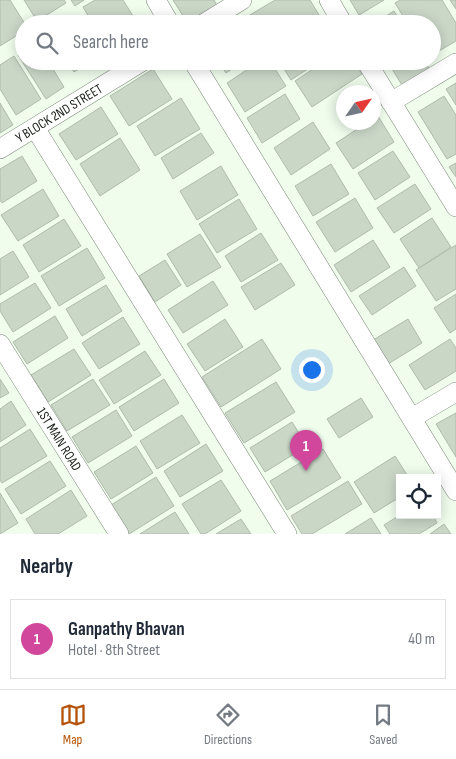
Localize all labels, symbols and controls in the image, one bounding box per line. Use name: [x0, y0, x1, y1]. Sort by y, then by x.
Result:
search box: [15, 15, 441, 70]
icon: search: [33, 29, 61, 57]
text: Search here: [73, 31, 149, 54]
street label: Y BLOCK 2ND STREET: [12, 80, 106, 146]
north arrow: [336, 85, 381, 130]
your location: [299, 357, 325, 383]
street label: 1ST MAIN ROAD: [33, 404, 85, 474]
pin: 1: [290, 430, 322, 471]
map controls: [396, 474, 441, 519]
button: locate: [396, 474, 441, 519]
text: Nearby: [20, 554, 73, 579]
text: Ganpathy Bhavan: [68, 618, 185, 641]
text: 1: [34, 630, 40, 649]
text: 40 m: [408, 630, 435, 649]
text: Hotel · 8th Street: [68, 641, 160, 660]
tab: Map: [59, 701, 87, 748]
tab: Directions: [204, 701, 252, 748]
tab: Saved: [369, 701, 397, 748]

